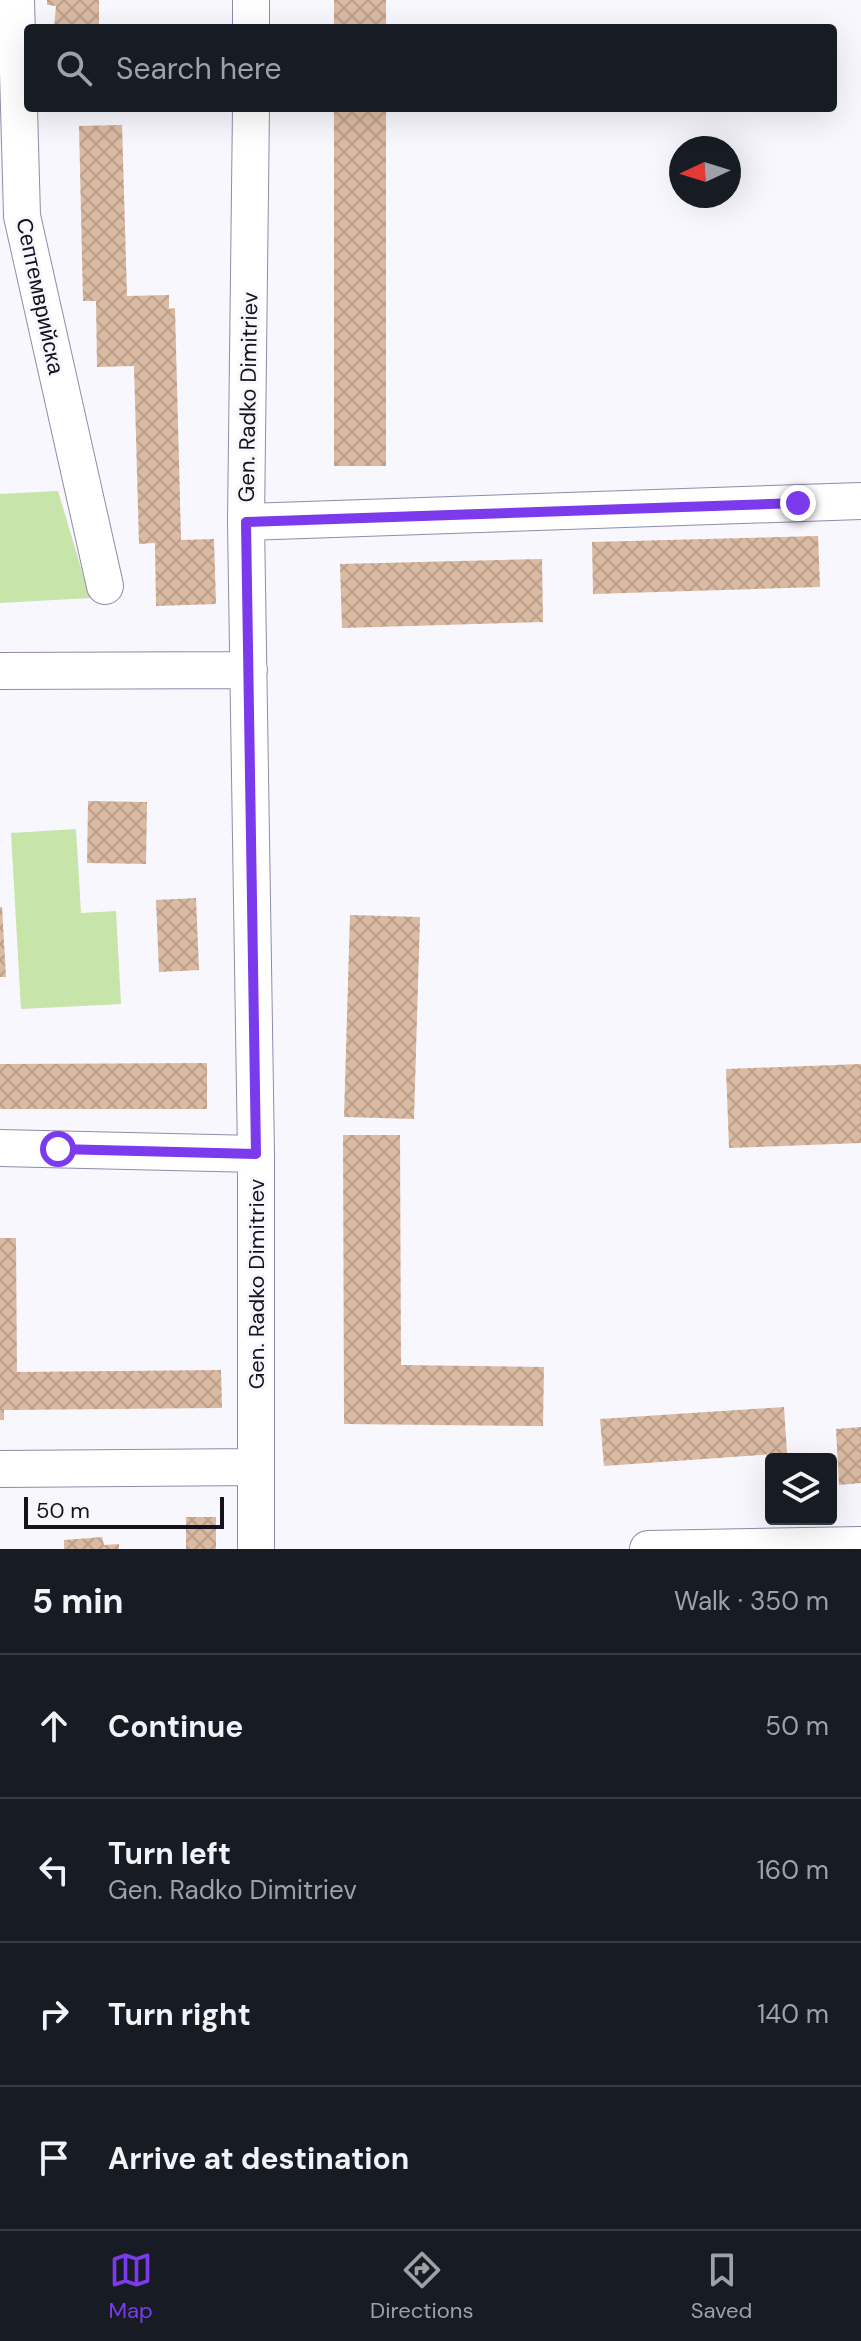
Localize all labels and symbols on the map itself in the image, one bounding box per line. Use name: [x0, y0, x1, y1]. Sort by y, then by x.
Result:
north arrow: [669, 136, 741, 208]
street label: Септемврийска: [9, 215, 71, 378]
street label: Gen. Radko Dimitriev: [232, 291, 264, 503]
route end: [780, 485, 816, 521]
route start: [40, 1131, 76, 1167]
street label: Gen. Radko Dimitriev: [242, 1178, 271, 1389]
scale bar: [24, 1493, 224, 1529]

